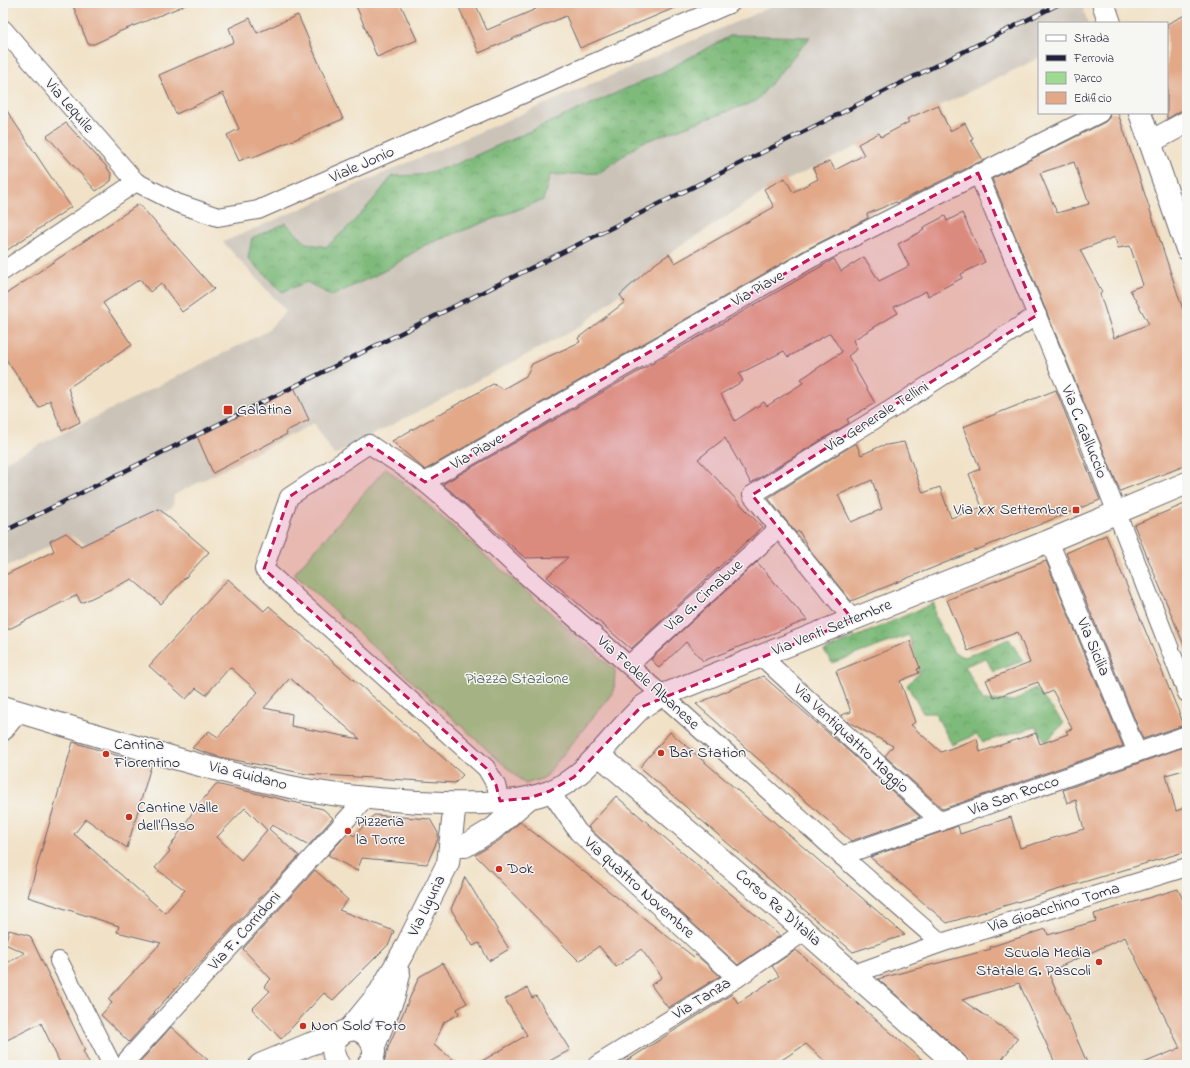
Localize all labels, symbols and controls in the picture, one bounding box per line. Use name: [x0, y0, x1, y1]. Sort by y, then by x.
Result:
legend: [1038, 22, 1168, 114]
text: Strada: [1074, 30, 1109, 48]
text: Ferrovia: [1073, 50, 1114, 68]
text: Parco: [1074, 70, 1102, 88]
street label: Via Lequile: [38, 73, 100, 139]
text: Edificio: [1074, 90, 1112, 108]
street label: Viale Jonio: [325, 140, 398, 190]
street label: Via Piave: [726, 264, 790, 314]
street label: Via Generale Tellini: [819, 375, 934, 459]
street label: Via C. Galluccio: [1054, 381, 1114, 482]
place label: Galatina: [237, 398, 292, 422]
marker: Galatina: [222, 404, 234, 416]
street label: Via Piave: [445, 427, 509, 477]
place label: Via XX Settembre: [952, 498, 1069, 522]
marker: Via XX Settembre: [1071, 505, 1081, 515]
street label: Via G. Cimabue: [659, 554, 749, 639]
street label: Via Venti Settembre: [768, 593, 896, 663]
street label: Via Sicilia: [1070, 613, 1116, 680]
street label: Via Fedele Albanese: [590, 629, 705, 736]
park label: Piazza Stazione: [465, 667, 569, 691]
street label: Via Ventiquattro Maggio: [787, 678, 914, 799]
place label: Cantina Fiorentino: [113, 733, 180, 775]
place label: Bar Station: [668, 741, 746, 765]
marker: Bar Station: [656, 748, 666, 758]
marker: Cantina Fiorentino: [101, 749, 111, 759]
street label: Via Guidano: [205, 754, 290, 797]
street label: Via San Rocco: [965, 769, 1063, 823]
place label: Cantine Valle dell'Asso: [137, 796, 219, 838]
place label: Pizzeria la Torre: [356, 810, 406, 852]
marker: Cantine Valle dell'Asso: [124, 812, 134, 822]
marker: Pizzeria la Torre: [343, 826, 353, 836]
street label: Via quattro Novembre: [577, 831, 700, 945]
place label: Dok: [506, 857, 535, 881]
marker: Dok: [494, 864, 504, 874]
street label: Corso Re D'Italia: [729, 864, 827, 952]
street label: Via Liguria: [401, 871, 452, 942]
street label: Via Gioacchino Toma: [984, 877, 1123, 940]
street label: Via F. Corridoni: [202, 886, 287, 977]
place label: Scuola Media Statale G. Pascoli: [976, 941, 1091, 983]
marker: Scuola Media Statale G. Pascoli: [1094, 957, 1104, 967]
street label: Via Tanza: [667, 972, 736, 1027]
place label: Non Solo Foto: [311, 1014, 406, 1038]
marker: Non Solo Foto: [298, 1021, 308, 1031]

